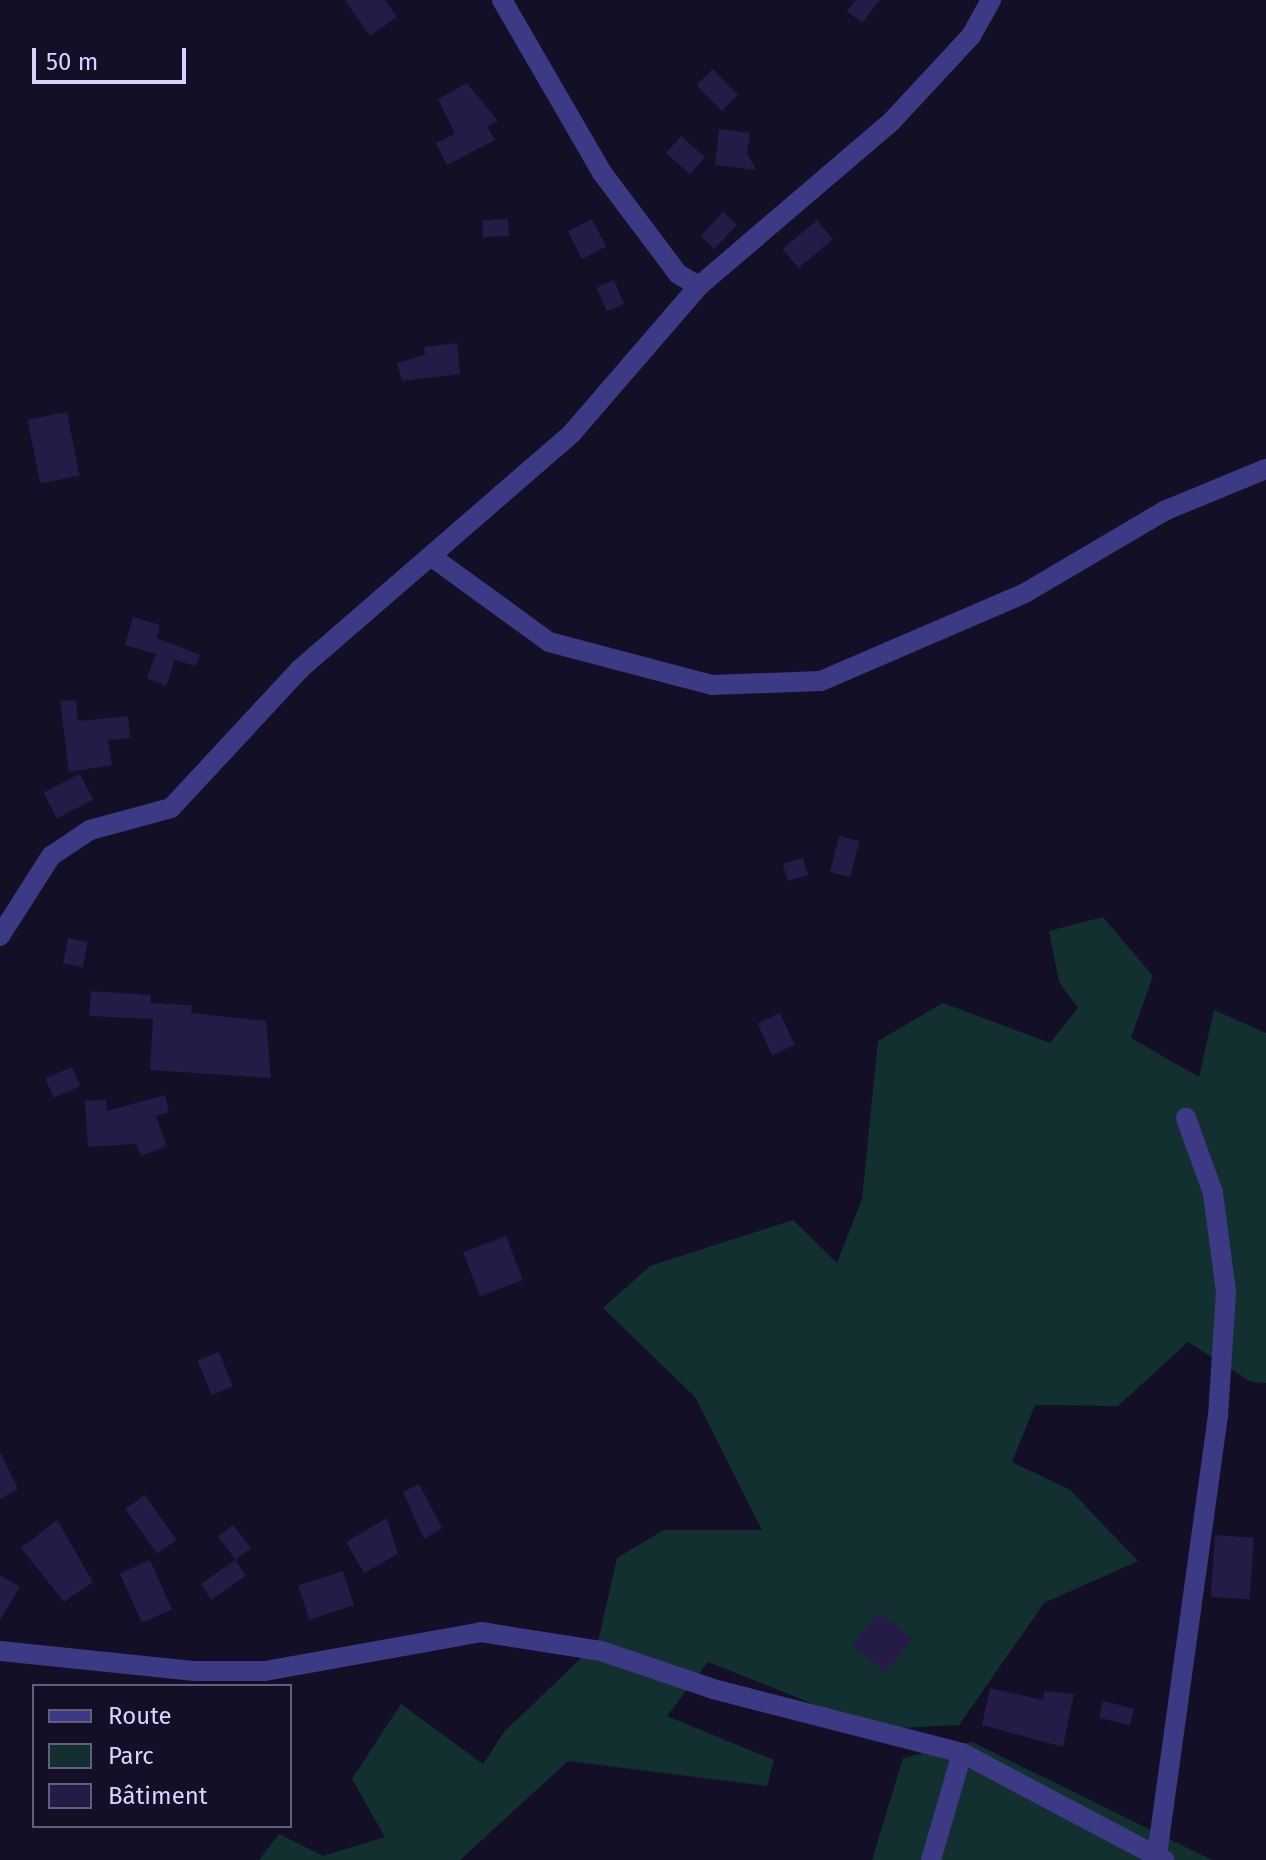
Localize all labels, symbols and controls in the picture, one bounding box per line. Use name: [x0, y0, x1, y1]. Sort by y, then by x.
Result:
scale bar: [36, 32, 190, 82]
text: 50 m: [46, 48, 98, 76]
legend: [32, 1684, 292, 1828]
text: Route: [108, 1702, 172, 1730]
text: Parc: [108, 1742, 154, 1770]
text: Bâtiment: [108, 1782, 207, 1810]

